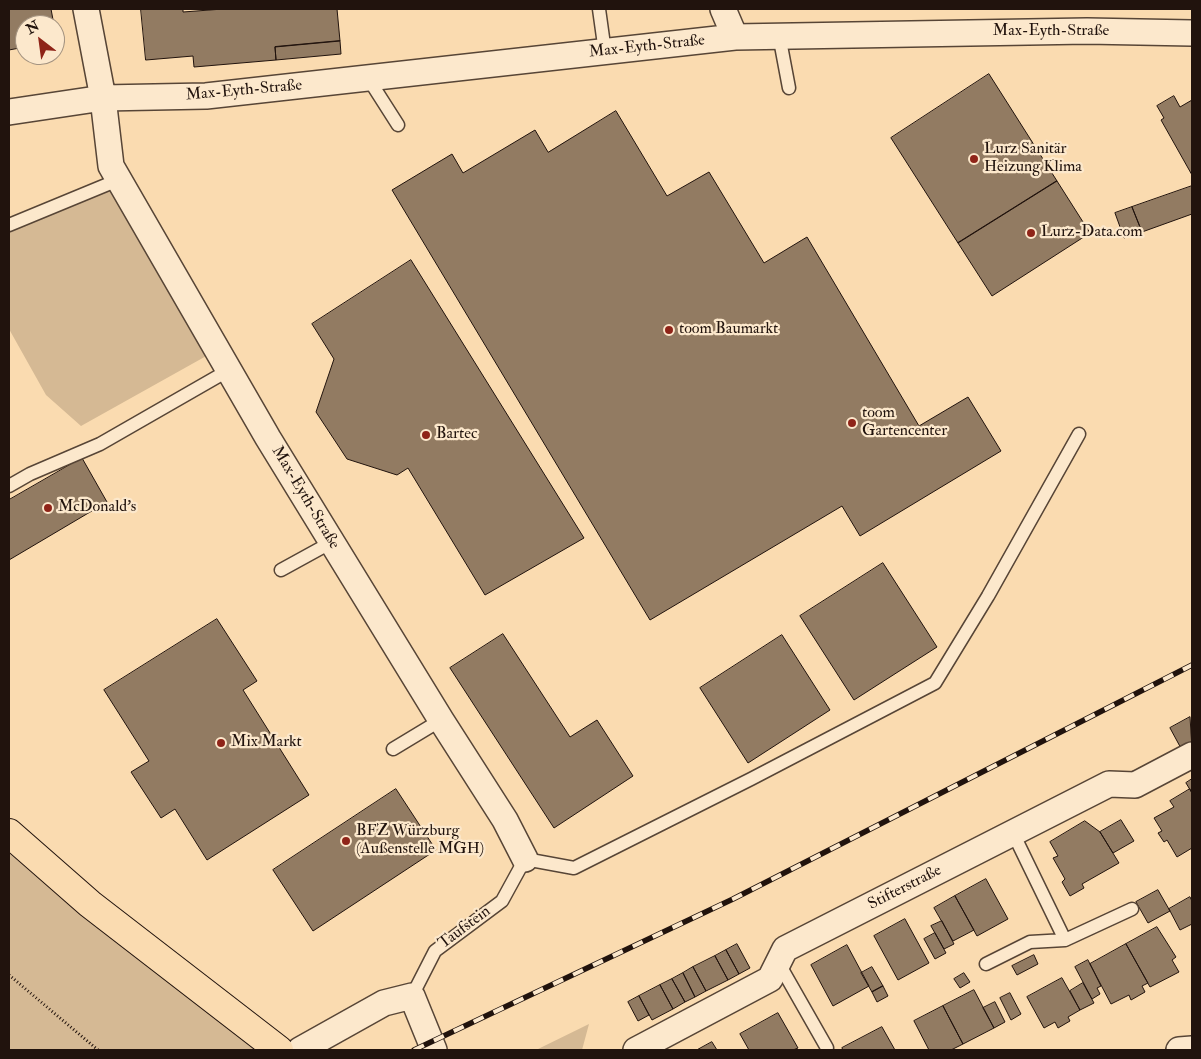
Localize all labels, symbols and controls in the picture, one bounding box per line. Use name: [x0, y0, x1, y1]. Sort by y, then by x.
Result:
north arrow: [15, 15, 65, 65]
text: N: [23, 17, 42, 38]
street label: Max-Eyth-Straße: [993, 22, 1109, 42]
street label: Max-Eyth-Straße: [588, 31, 706, 63]
street label: Max-Eyth-Straße: [185, 76, 303, 106]
place label: Lurz Sanitär Heizung Klima: [984, 140, 1082, 178]
marker: Lurz Sanitär Heizung Klima: [968, 153, 980, 165]
place label: Lurz-Data.com: [1041, 223, 1143, 243]
marker: Lurz-Data.com: [1025, 227, 1037, 239]
place label: toom Baumarkt: [679, 320, 778, 340]
marker: toom Baumarkt: [663, 324, 675, 336]
place label: toom Gartencenter: [862, 404, 947, 442]
marker: toom Gartencenter: [846, 417, 858, 429]
place label: Bartec: [436, 425, 477, 445]
marker: Bartec: [420, 429, 432, 441]
street label: Max-Eyth-Straße: [267, 443, 343, 553]
place label: McDonald's: [58, 498, 136, 518]
marker: McDonald's: [42, 502, 54, 514]
place label: Mix Markt: [231, 733, 302, 753]
marker: Mix Markt: [215, 737, 227, 749]
place label: BFZ Würzburg (Außenstelle MGH): [356, 822, 484, 860]
marker: BFZ Würzburg (Außenstelle MGH): [340, 835, 352, 847]
street label: Stifterstraße: [865, 861, 945, 915]
street label: Taufstein: [435, 902, 495, 954]

